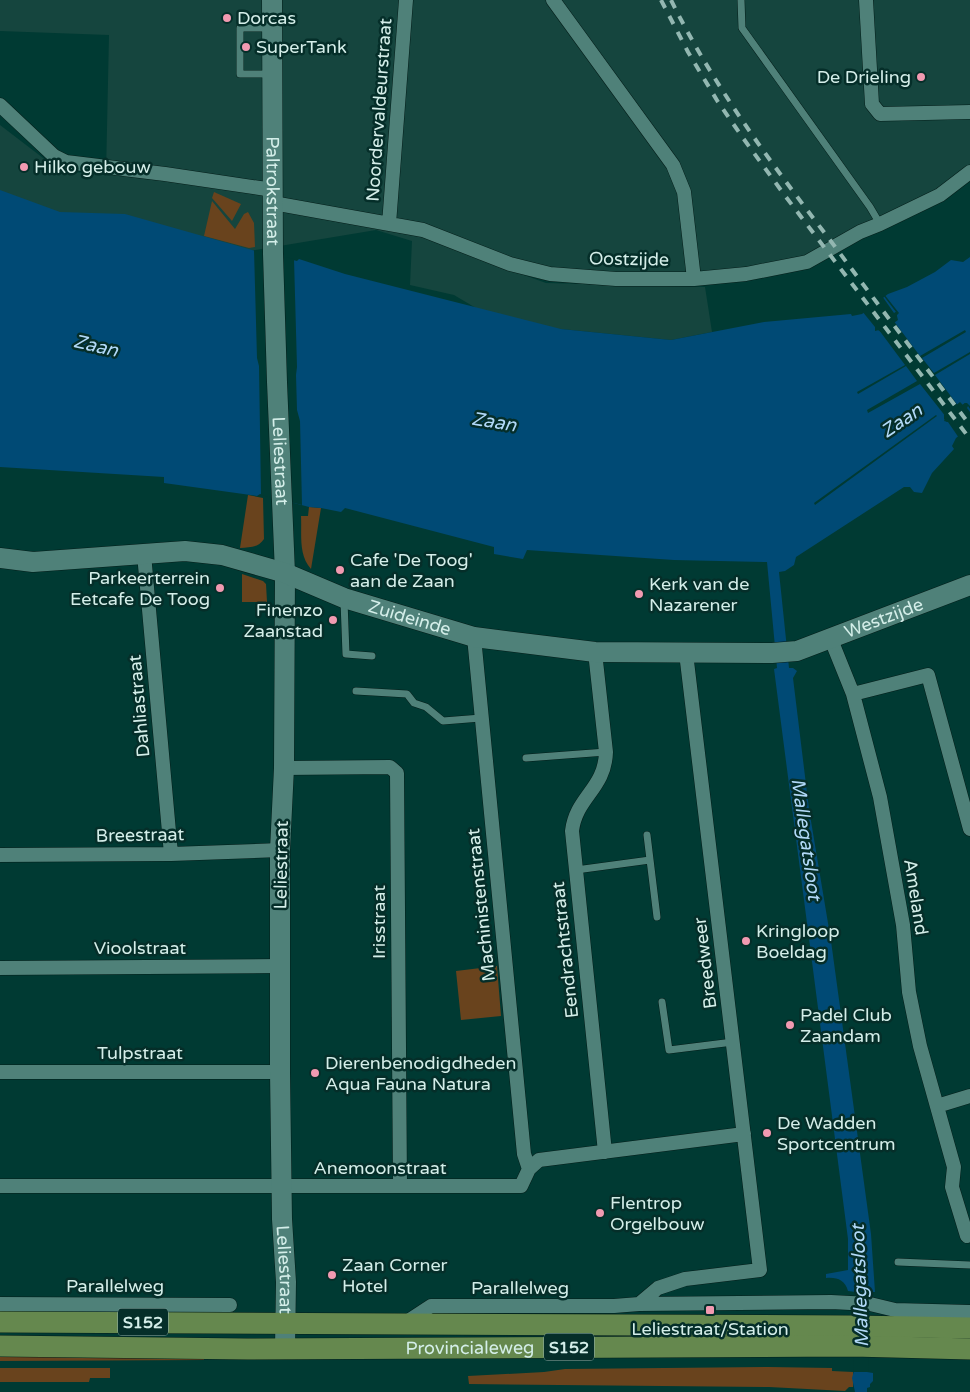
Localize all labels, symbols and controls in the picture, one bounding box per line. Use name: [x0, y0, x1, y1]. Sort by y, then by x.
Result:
place label: Dorcas: [237, 7, 296, 29]
marker: Dorcas: [221, 12, 233, 24]
street label: Noordervaldeurstraat: [362, 17, 396, 202]
place label: SuperTank: [256, 36, 347, 58]
marker: SuperTank: [240, 41, 252, 53]
place label: De Drieling: [817, 66, 911, 88]
marker: De Drieling: [915, 71, 927, 83]
street label: Paltrokstraat: [262, 136, 284, 246]
place label: Hilko gebouw: [34, 156, 151, 178]
marker: Hilko gebouw: [18, 161, 30, 173]
street label: Oostzijde: [589, 247, 669, 271]
water label: Zaan: [71, 330, 121, 362]
water label: Zaan: [877, 399, 927, 443]
water label: Zaan: [470, 408, 518, 436]
street label: Leliestraat: [267, 416, 293, 506]
place label: Cafe 'De Toog' aan de Zaan: [350, 549, 473, 592]
marker: Cafe 'De Toog' aan de Zaan: [334, 564, 346, 576]
place label: Parkeerterrein Eetcafe De Toog: [70, 567, 210, 610]
place label: Kerk van de Nazarener: [649, 573, 749, 616]
marker: Parkeerterrein Eetcafe De Toog: [214, 582, 226, 594]
marker: Kerk van de Nazarener: [633, 588, 645, 600]
street label: Westzijde: [841, 593, 926, 643]
street label: Zuideinde: [366, 595, 454, 641]
place label: Finenzo Zaanstad: [243, 599, 323, 642]
marker: Finenzo Zaanstad: [327, 614, 339, 626]
street label: Dahliastraat: [124, 654, 154, 758]
water label: Mallegatsloot: [787, 777, 826, 904]
street label: Leliestraat: [269, 820, 293, 910]
street label: Breestraat: [96, 823, 185, 847]
street label: Machinistenstraat: [462, 827, 500, 983]
street label: Ameland: [899, 857, 933, 937]
street label: Eendrachtstraat: [547, 881, 583, 1019]
street label: Irisstraat: [368, 885, 390, 959]
street label: Breedweer: [688, 916, 722, 1010]
place label: Kringloop Boeldag: [756, 920, 839, 963]
marker: Kringloop Boeldag: [740, 935, 752, 947]
street label: Vioolstraat: [94, 937, 186, 959]
place label: Padel Club Zaandam: [800, 1004, 892, 1047]
marker: Padel Club Zaandam: [784, 1019, 796, 1031]
street label: Tulpstraat: [97, 1042, 183, 1064]
place label: Dierenbenodigdheden Aqua Fauna Natura: [325, 1052, 516, 1095]
marker: Dierenbenodigdheden Aqua Fauna Natura: [309, 1067, 321, 1079]
place label: De Wadden Sportcentrum: [777, 1112, 896, 1155]
marker: De Wadden Sportcentrum: [761, 1127, 773, 1139]
street label: Anemoonstraat: [313, 1157, 447, 1179]
place label: Flentrop Orgelbouw: [610, 1192, 705, 1235]
marker: Flentrop Orgelbouw: [594, 1207, 606, 1219]
water label: Mallegatsloot: [847, 1221, 873, 1348]
street label: Leliestraat: [271, 1224, 297, 1314]
place label: Zaan Corner Hotel: [342, 1254, 448, 1297]
marker: Zaan Corner Hotel: [326, 1269, 338, 1281]
street label: Parallelweg: [66, 1275, 164, 1297]
street label: Parallelweg: [471, 1277, 569, 1299]
marker: Leliestraat/Station: [704, 1304, 716, 1316]
road number: S152: [118, 1308, 168, 1335]
place label: Leliestraat/Station: [631, 1318, 789, 1340]
road number: S152: [544, 1334, 594, 1360]
street label: Provincialeweg: [405, 1337, 534, 1359]

